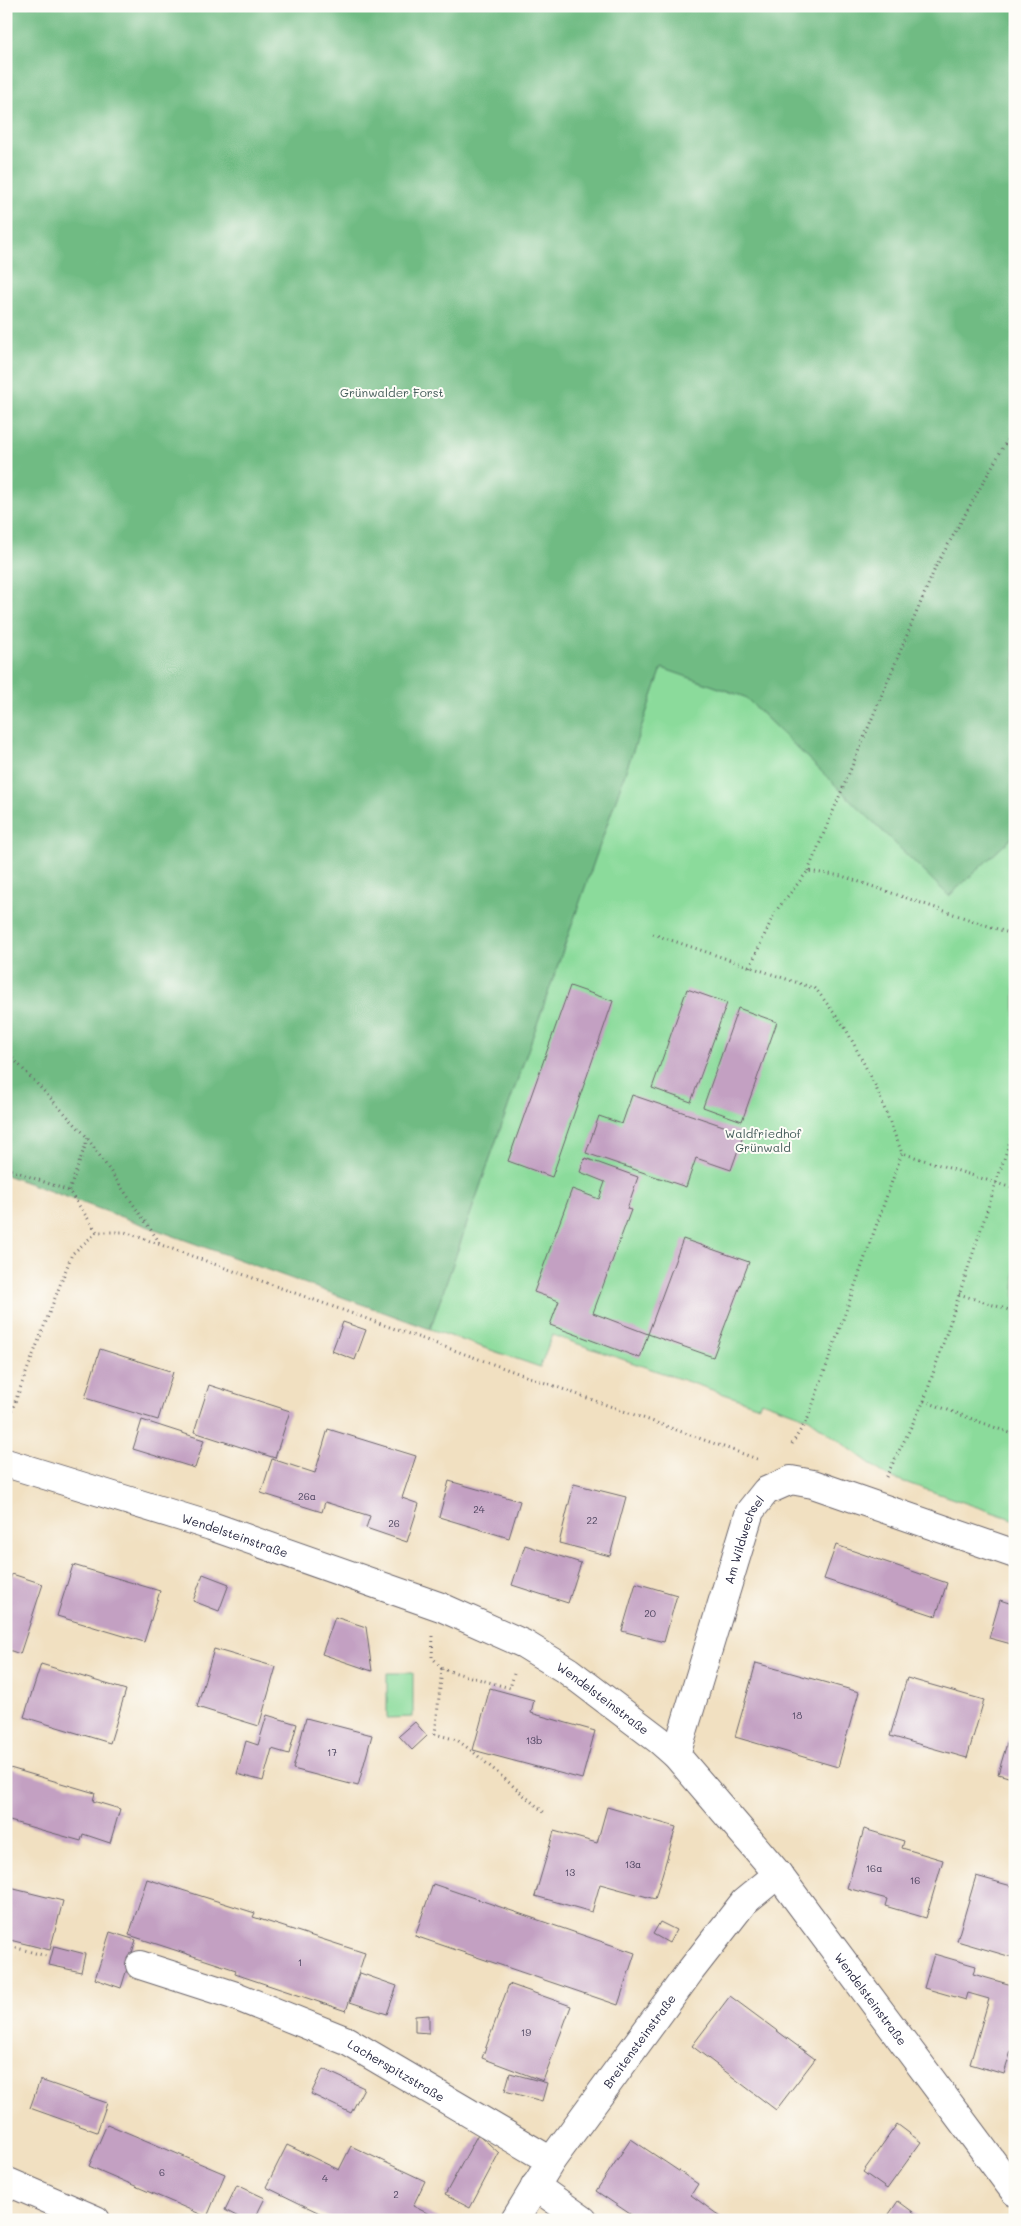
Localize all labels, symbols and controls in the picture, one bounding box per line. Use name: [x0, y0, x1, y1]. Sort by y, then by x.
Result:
park label: Grünwalder Forst: [340, 384, 444, 400]
park label: Waldfriedhof Grünwald: [725, 1125, 802, 1155]
house number: 26a: [298, 1489, 316, 1503]
street label: Am Wildwechsel: [720, 1492, 767, 1586]
house number: 24: [473, 1502, 485, 1516]
street label: Wendelsteinstraße: [180, 1510, 290, 1561]
house number: 22: [586, 1513, 598, 1527]
house number: 26: [388, 1516, 400, 1530]
house number: 20: [644, 1606, 656, 1620]
street label: Wendelsteinstraße: [554, 1658, 652, 1738]
house number: 18: [792, 1708, 802, 1722]
house number: 13b: [526, 1733, 542, 1747]
house number: 17: [327, 1745, 337, 1759]
house number: 13a: [625, 1857, 641, 1871]
house number: 16a: [866, 1861, 882, 1875]
house number: 13: [565, 1865, 575, 1879]
house number: 16: [910, 1873, 920, 1887]
street label: Wendelsteinstraße: [831, 1949, 911, 2048]
house number: 1: [298, 1955, 302, 1969]
street label: Breitensteinstraße: [599, 1991, 679, 2091]
house number: 19: [521, 2025, 531, 2039]
street label: Lacherspitzstraße: [345, 2035, 448, 2105]
house number: 6: [159, 2165, 165, 2179]
house number: 4: [322, 2171, 328, 2185]
house number: 2: [393, 2187, 399, 2201]

